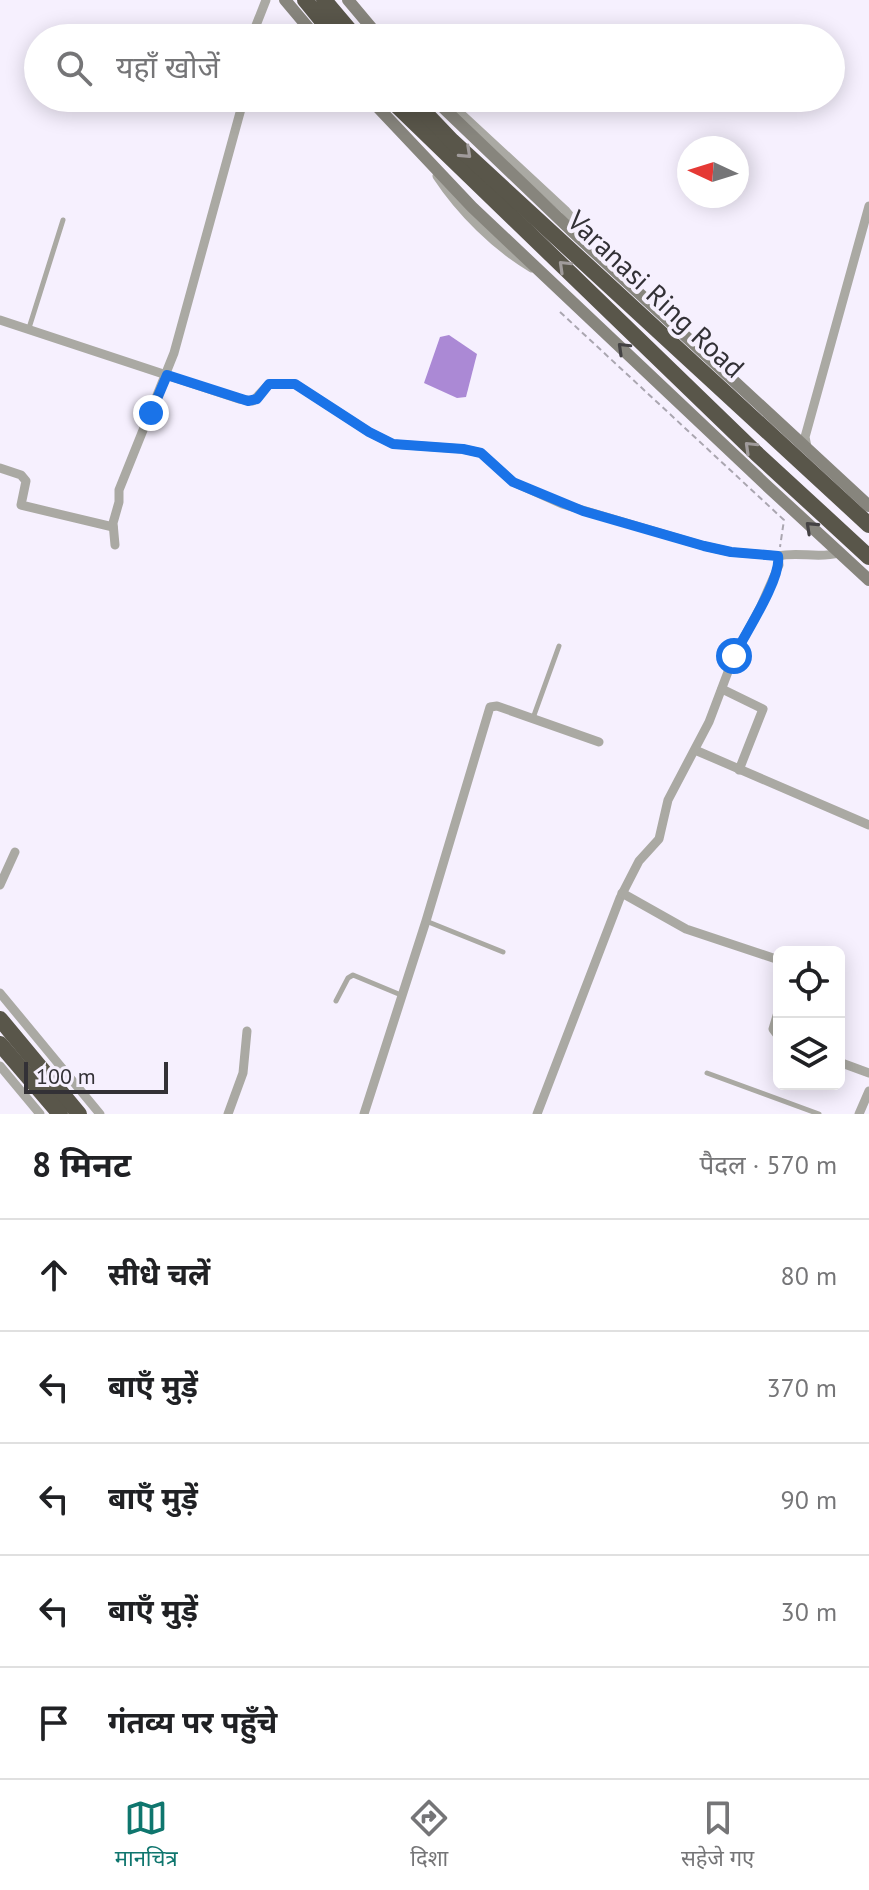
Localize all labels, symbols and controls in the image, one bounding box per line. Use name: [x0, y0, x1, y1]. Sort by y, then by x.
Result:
search box: [24, 24, 845, 112]
icon: search: [52, 46, 96, 90]
text: यहाँ खोजें: [116, 47, 220, 86]
north arrow: [677, 136, 749, 208]
one-way arrow: [457, 144, 471, 159]
street label: Varanasi Ring Road: [559, 201, 753, 385]
one-way arrow: [559, 261, 573, 275]
one-way arrow: [618, 343, 632, 358]
route end: [133, 395, 169, 431]
one-way arrow: [745, 442, 759, 457]
one-way arrow: [806, 522, 820, 537]
route start: [716, 638, 752, 674]
map controls: [773, 946, 845, 1090]
button: locate: [773, 946, 845, 1018]
button: layers: [773, 1018, 845, 1090]
scale bar: [24, 1058, 168, 1094]
text: 100 m: [36, 1062, 96, 1090]
text: 8 मिनट: [32, 1142, 131, 1186]
text: पैदल · 570 m: [699, 1148, 837, 1181]
icon: ahead: [32, 1253, 76, 1297]
text: सीधे चलें: [108, 1254, 210, 1293]
text: 80 m: [781, 1259, 837, 1292]
icon: left: [32, 1365, 76, 1409]
text: बाएँ मुड़ें: [108, 1366, 198, 1405]
text: 370 m: [766, 1371, 837, 1404]
icon: left: [32, 1477, 76, 1521]
text: बाएँ मुड़ें: [108, 1478, 198, 1517]
text: 90 m: [781, 1483, 837, 1516]
icon: left: [32, 1589, 76, 1633]
text: बाएँ मुड़ें: [108, 1590, 198, 1629]
text: 30 m: [781, 1595, 837, 1628]
icon: arrive: [32, 1701, 76, 1745]
text: गंतव्य पर पहुँचे: [108, 1702, 277, 1741]
tab: मानचित्र: [115, 1796, 178, 1875]
tab: दिशा: [407, 1796, 451, 1875]
tab: सहेजे गए: [681, 1796, 754, 1875]

